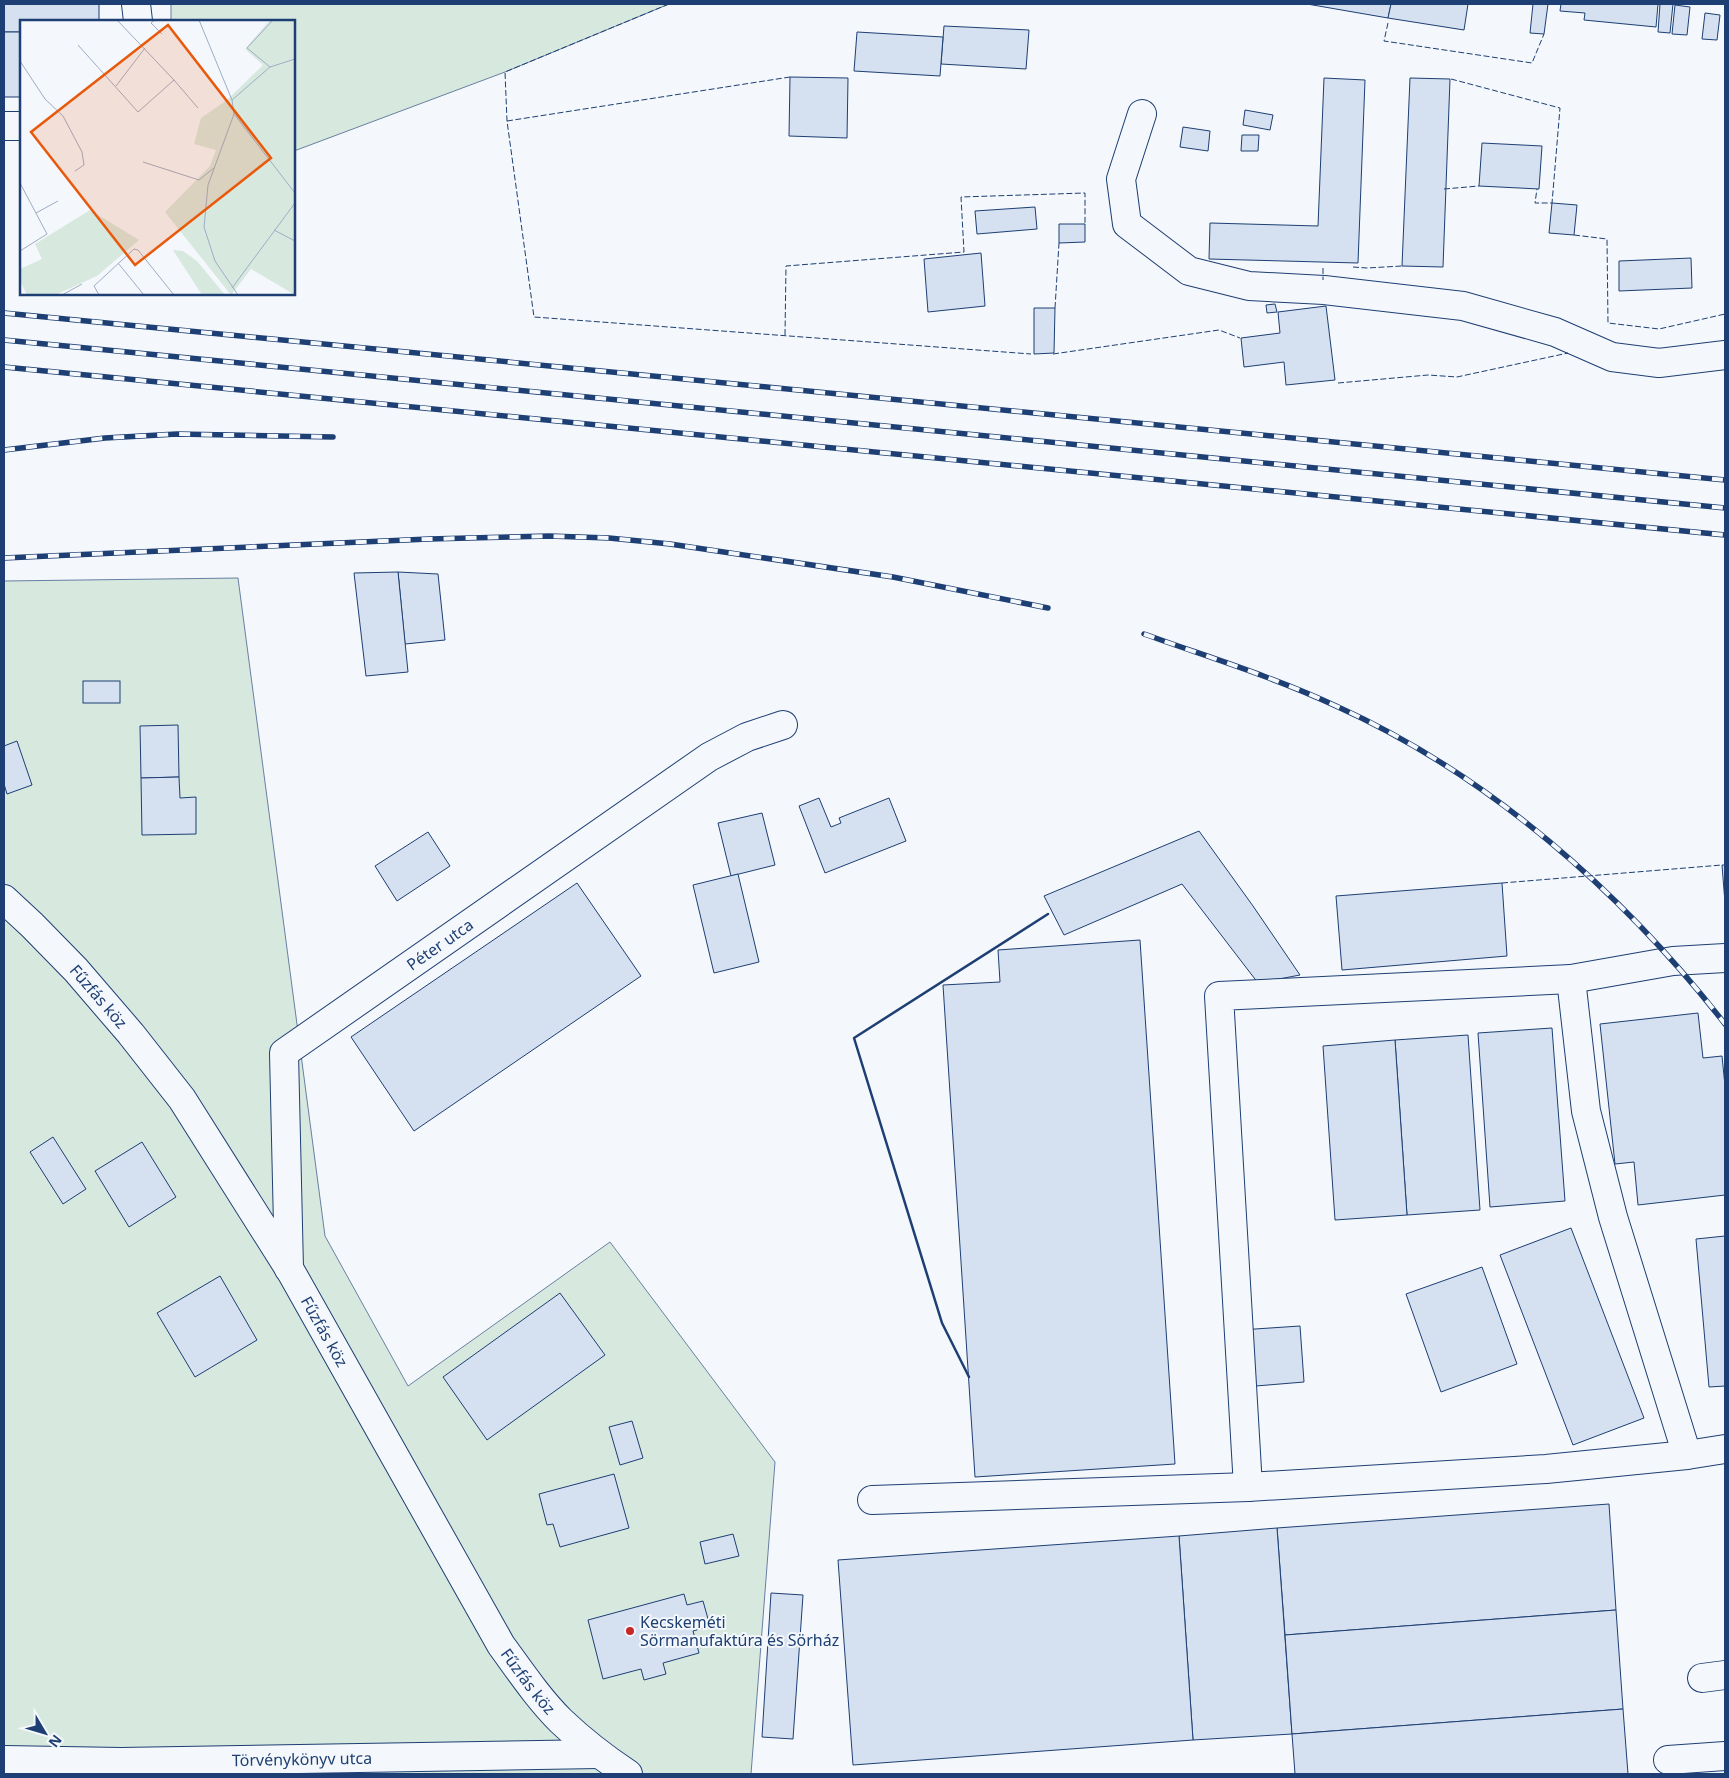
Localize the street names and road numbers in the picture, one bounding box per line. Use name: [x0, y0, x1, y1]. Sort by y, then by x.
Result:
street label: Péter utca: [402, 914, 478, 975]
street label: Fűzfás köz: [65, 960, 132, 1033]
street label: Fűzfás köz: [296, 1292, 353, 1371]
street label: Fűzfás köz: [496, 1644, 560, 1719]
street label: Törvénykönyv utca: [232, 1747, 372, 1771]

